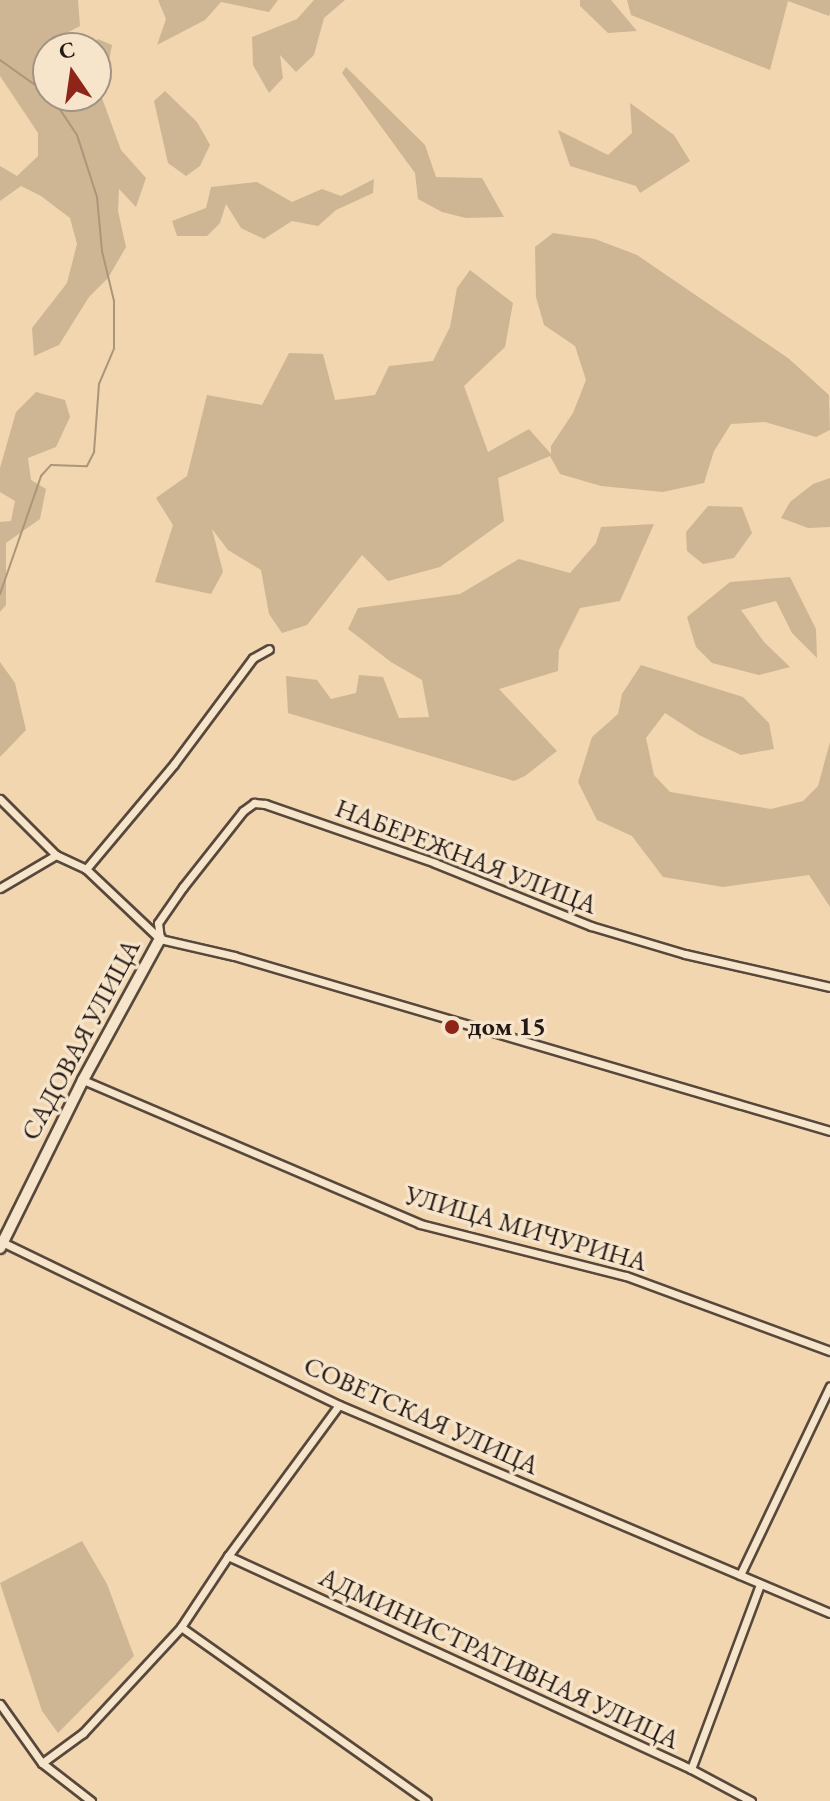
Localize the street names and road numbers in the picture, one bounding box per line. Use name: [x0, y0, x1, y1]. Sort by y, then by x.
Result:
street label: НАБЕРЕЖНАЯ УЛИЦА: [331, 793, 601, 921]
street label: САДОВАЯ УЛИЦА: [15, 934, 147, 1146]
street label: УЛИЦА МИЧУРИНА: [401, 1180, 651, 1278]
street label: СОВЕТСКАЯ УЛИЦА: [299, 1350, 543, 1482]
street label: АДМИНИСТРАТИВНАЯ УЛИЦА: [314, 1562, 684, 1756]

